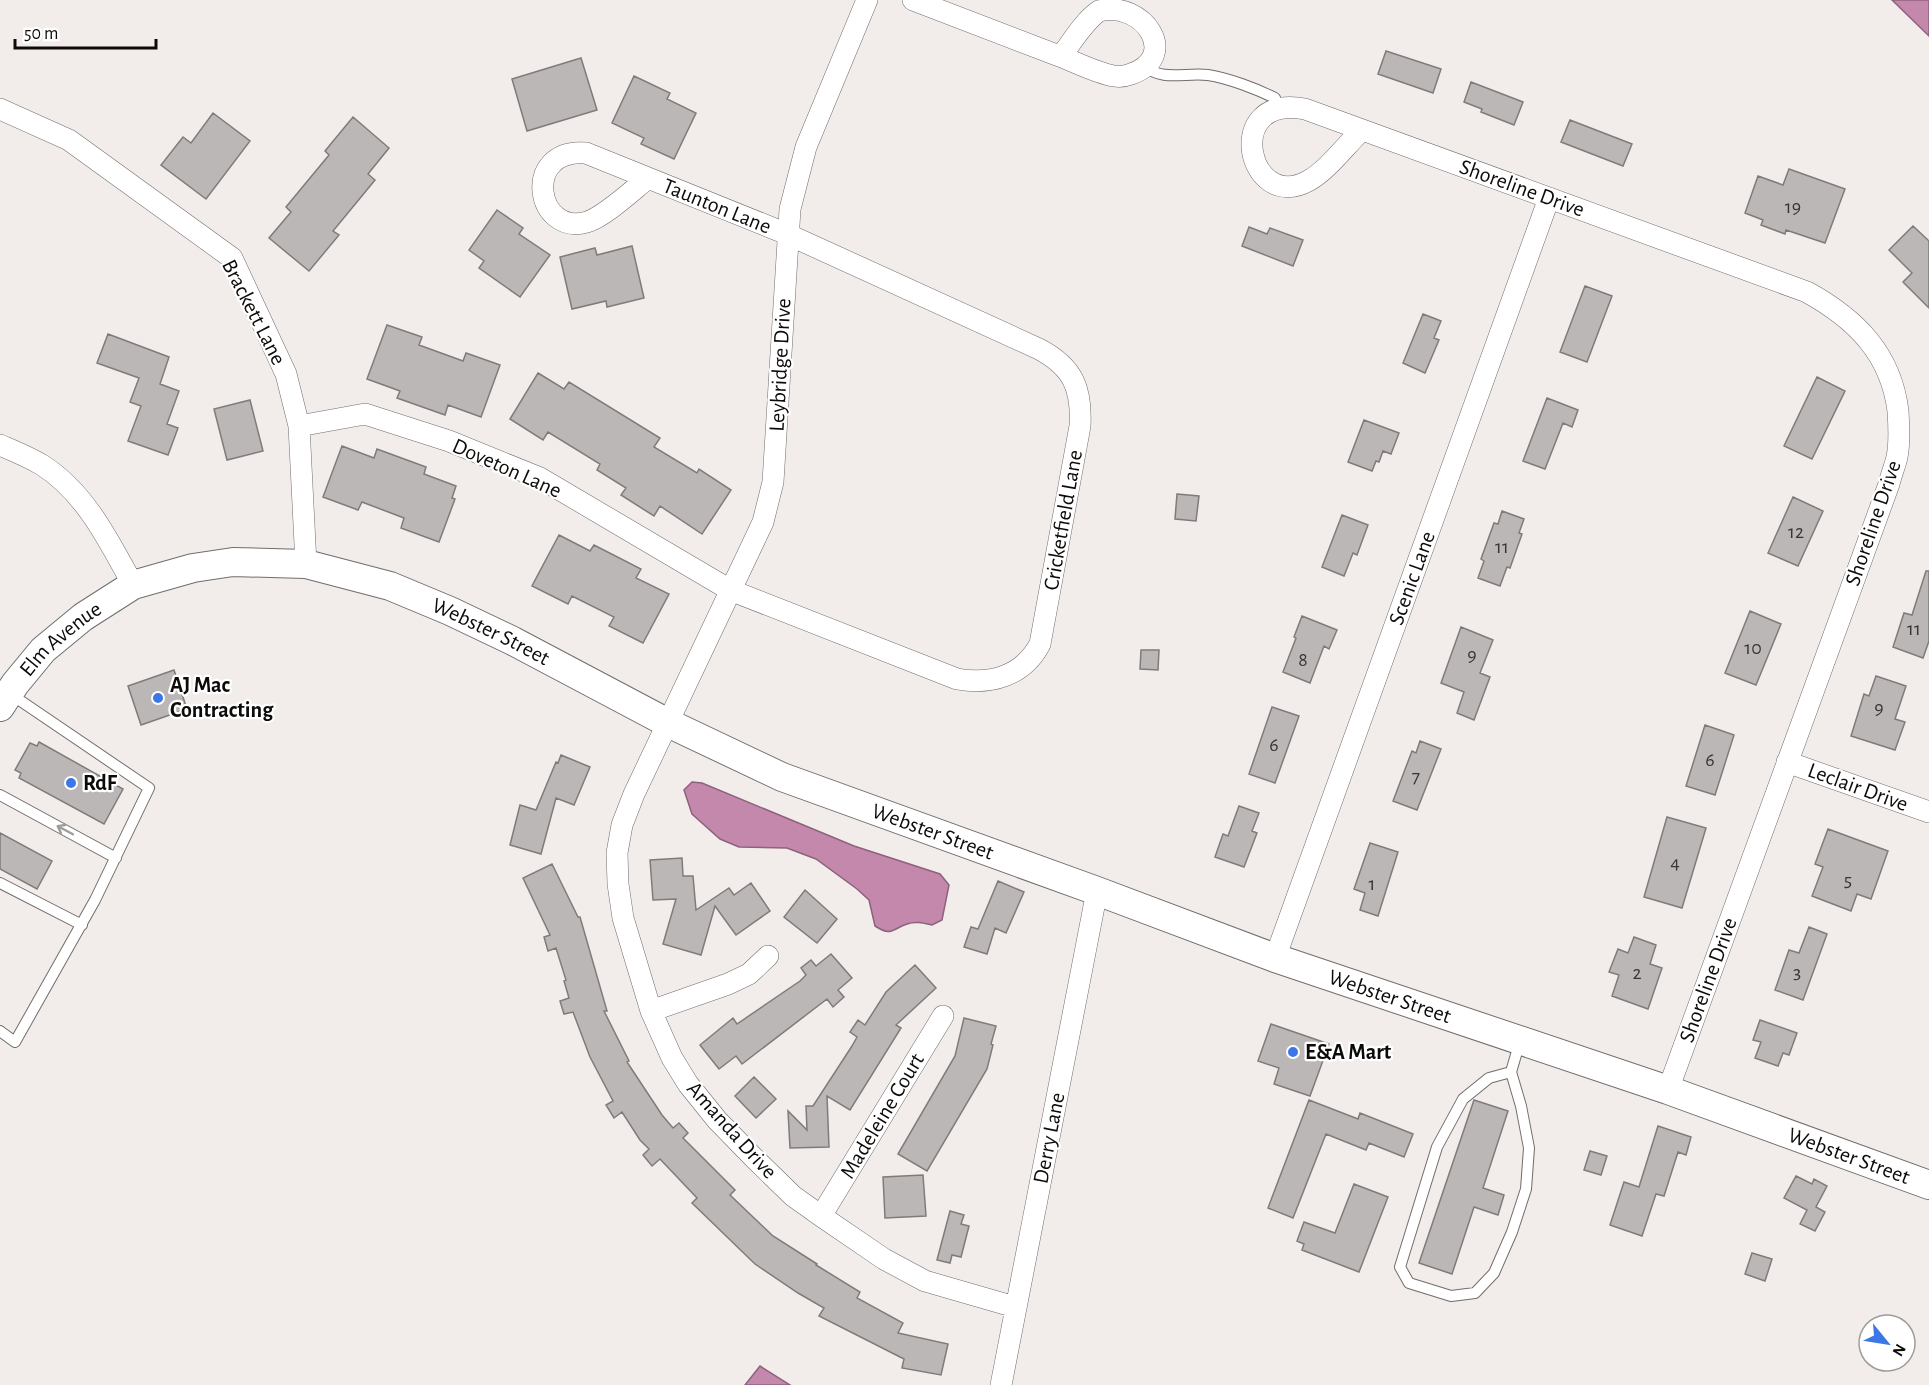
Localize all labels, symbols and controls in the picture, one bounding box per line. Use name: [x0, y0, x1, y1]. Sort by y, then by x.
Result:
scale bar: [15, 12, 156, 50]
text: 50 m: [24, 25, 58, 43]
street label: Shoreline Drive: [1457, 155, 1587, 221]
street label: Taunton Lane: [660, 174, 774, 238]
house number: 19: [1785, 197, 1801, 217]
street label: Brackett Lane: [218, 256, 290, 368]
street label: Leybridge Drive: [766, 298, 794, 432]
street label: Doveton Lane: [449, 434, 565, 502]
street label: Cricketfield Lane: [1040, 448, 1086, 592]
street label: Shoreline Drive: [1841, 457, 1905, 589]
house number: 12: [1788, 522, 1804, 542]
street label: Scenic Lane: [1385, 528, 1439, 628]
house number: 11: [1495, 537, 1509, 557]
street label: Webster Street: [429, 594, 553, 669]
street label: Elm Avenue: [15, 597, 105, 680]
house number: 11: [1907, 619, 1921, 639]
house number: 10: [1744, 638, 1762, 658]
house number: 9: [1467, 645, 1477, 665]
house number: 8: [1298, 650, 1308, 670]
place label: AJ Mac Contracting: [170, 674, 274, 721]
marker: AJ Mac Contracting: [151, 691, 165, 705]
house number: 9: [1874, 698, 1884, 718]
house number: 6: [1269, 735, 1279, 755]
house number: 6: [1705, 750, 1715, 770]
street label: Leclair Drive: [1805, 759, 1911, 815]
house number: 7: [1412, 767, 1420, 787]
place label: RdF: [83, 772, 118, 794]
marker: RdF: [64, 776, 78, 790]
street label: Webster Street: [869, 799, 997, 864]
one-way arrow: [56, 824, 74, 835]
house number: 4: [1670, 853, 1680, 873]
house number: 5: [1844, 870, 1852, 890]
house number: 1: [1369, 874, 1375, 894]
street label: Shoreline Drive: [1675, 915, 1741, 1045]
house number: 3: [1793, 962, 1801, 982]
house number: 2: [1632, 963, 1642, 983]
street label: Webster Street: [1326, 966, 1454, 1027]
place label: E&A Mart: [1305, 1041, 1392, 1063]
marker: E&A Mart: [1286, 1045, 1300, 1059]
street label: Madeleine Court: [836, 1050, 928, 1182]
street label: Amanda Drive: [683, 1077, 781, 1183]
street label: Derry Lane: [1029, 1091, 1069, 1185]
street label: Webster Street: [1785, 1124, 1913, 1188]
north arrow: [1857, 1313, 1917, 1373]
text: N: [1889, 1341, 1909, 1359]

